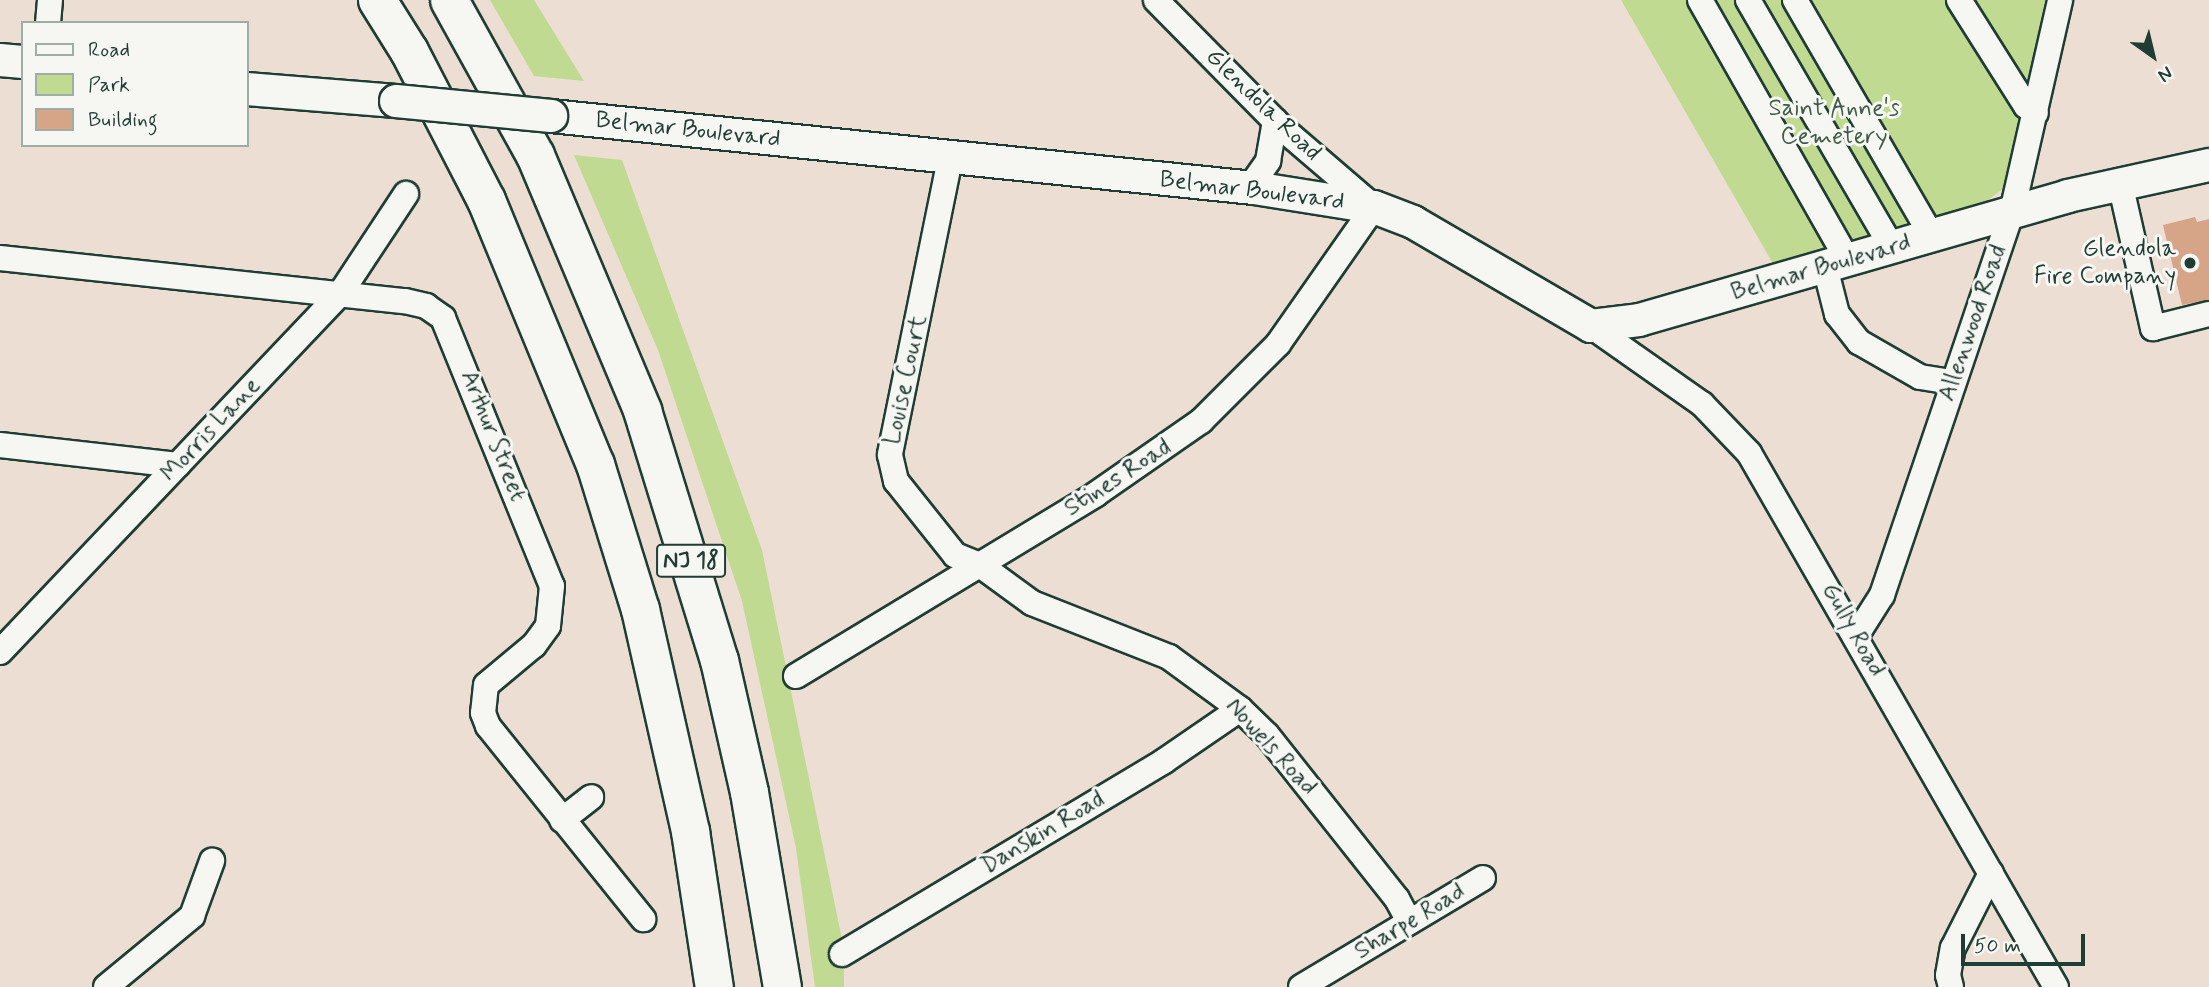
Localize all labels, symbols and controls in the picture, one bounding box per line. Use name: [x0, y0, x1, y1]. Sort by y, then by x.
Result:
legend: [21, 21, 248, 147]
north arrow: [2118, 21, 2188, 91]
text: Road: [88, 36, 130, 64]
street label: Glendola Road: [1200, 43, 1326, 167]
text: N: [2153, 60, 2177, 88]
text: Park: [88, 71, 130, 99]
park label: Saint Anne's Cemetery: [1769, 95, 1899, 151]
text: Building: [88, 106, 158, 134]
street label: Belmar Boulevard: [596, 106, 780, 154]
street label: Belmar Boulevard: [1160, 166, 1344, 216]
street label: Belmar Boulevard: [1729, 229, 1913, 307]
place label: Glendola Fire Company: [2036, 235, 2176, 291]
street label: Allenwood Road: [1933, 243, 2013, 403]
marker: Glendola Fire Company: [2182, 255, 2198, 271]
street label: Louise Court: [879, 315, 933, 445]
street label: Arthur Street: [453, 364, 533, 508]
street label: Morris Lane: [157, 374, 265, 486]
street label: Stines Road: [1061, 434, 1175, 522]
road number: NJ 18: [656, 541, 726, 580]
street label: Gully Road: [1815, 578, 1891, 682]
street label: Nowels Road: [1220, 692, 1322, 802]
street label: Danskin Road: [977, 785, 1109, 881]
street label: Sharpe Road: [1349, 878, 1471, 966]
scale bar: [1964, 920, 2088, 964]
text: 50 m: [1974, 932, 2021, 960]

